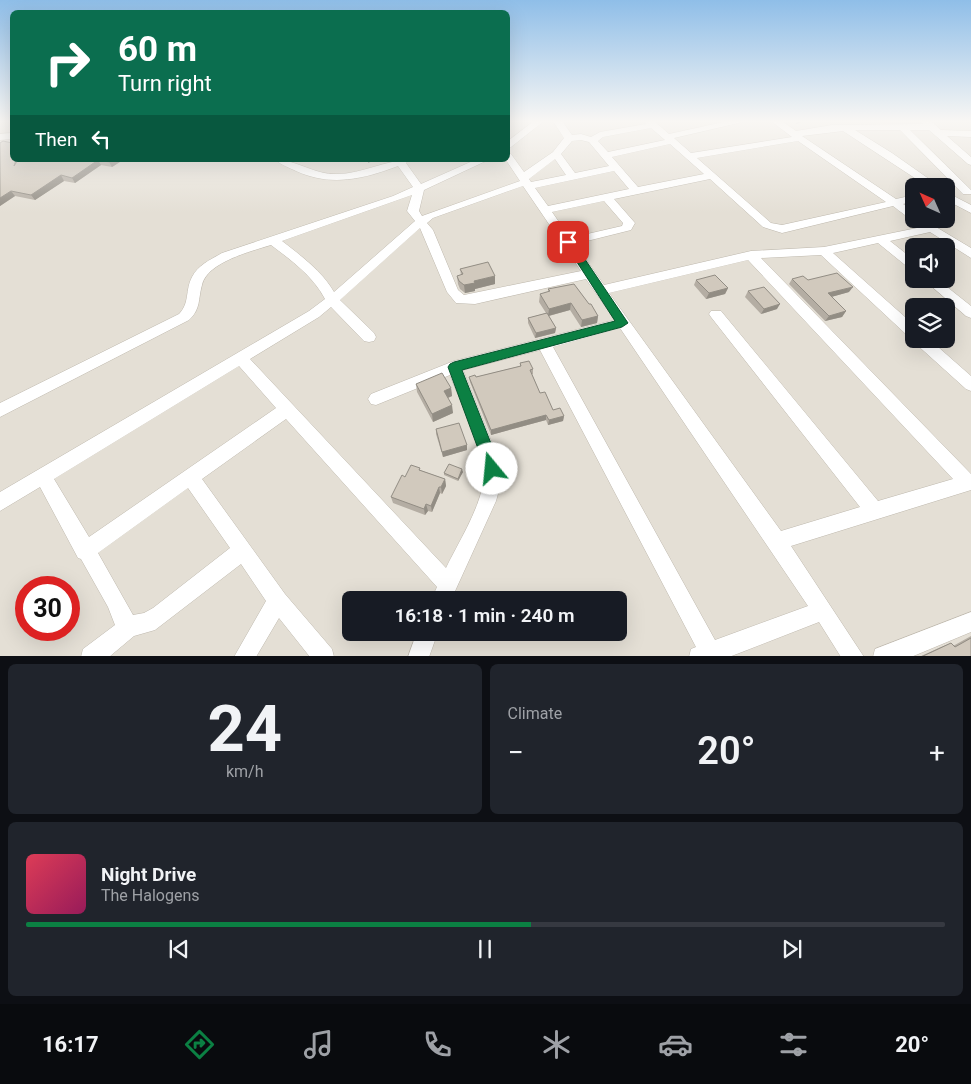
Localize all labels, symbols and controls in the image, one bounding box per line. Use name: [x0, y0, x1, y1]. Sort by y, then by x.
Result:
text: 60 m: [118, 29, 197, 70]
icon: right: [35, 30, 100, 95]
text: Turn right: [118, 71, 212, 96]
icon: left: [87, 125, 115, 153]
text: Then: [35, 128, 77, 151]
north arrow: [905, 178, 955, 228]
map controls: [905, 178, 955, 348]
pin: [547, 221, 589, 263]
icon: arrive: [554, 228, 582, 256]
button: sound: [905, 238, 955, 288]
button: layers: [905, 298, 955, 348]
position arrow: [465, 442, 517, 494]
speed limit sign: 30: [15, 576, 80, 641]
text: 16:18 · 1 min · 240 m: [394, 604, 575, 627]
text: 24: [207, 691, 282, 767]
text: Climate: [508, 704, 562, 723]
text: 20°: [697, 729, 755, 773]
text: −: [508, 736, 524, 769]
text: +: [929, 736, 945, 769]
text: km/h: [226, 762, 264, 781]
text: Night Drive: [101, 863, 196, 886]
text: The Halogens: [101, 886, 200, 905]
icon: previous: [165, 935, 193, 963]
icon: pause: [471, 935, 499, 963]
icon: next: [778, 935, 806, 963]
icon: directions: [182, 1027, 217, 1062]
icon: music: [301, 1027, 336, 1062]
icon: phone: [420, 1027, 455, 1062]
icon: climate: [539, 1027, 574, 1062]
icon: car: [658, 1027, 693, 1062]
icon: filters: [776, 1027, 811, 1062]
text: 16:17: [42, 1032, 99, 1057]
text: 20°: [895, 1032, 929, 1057]

